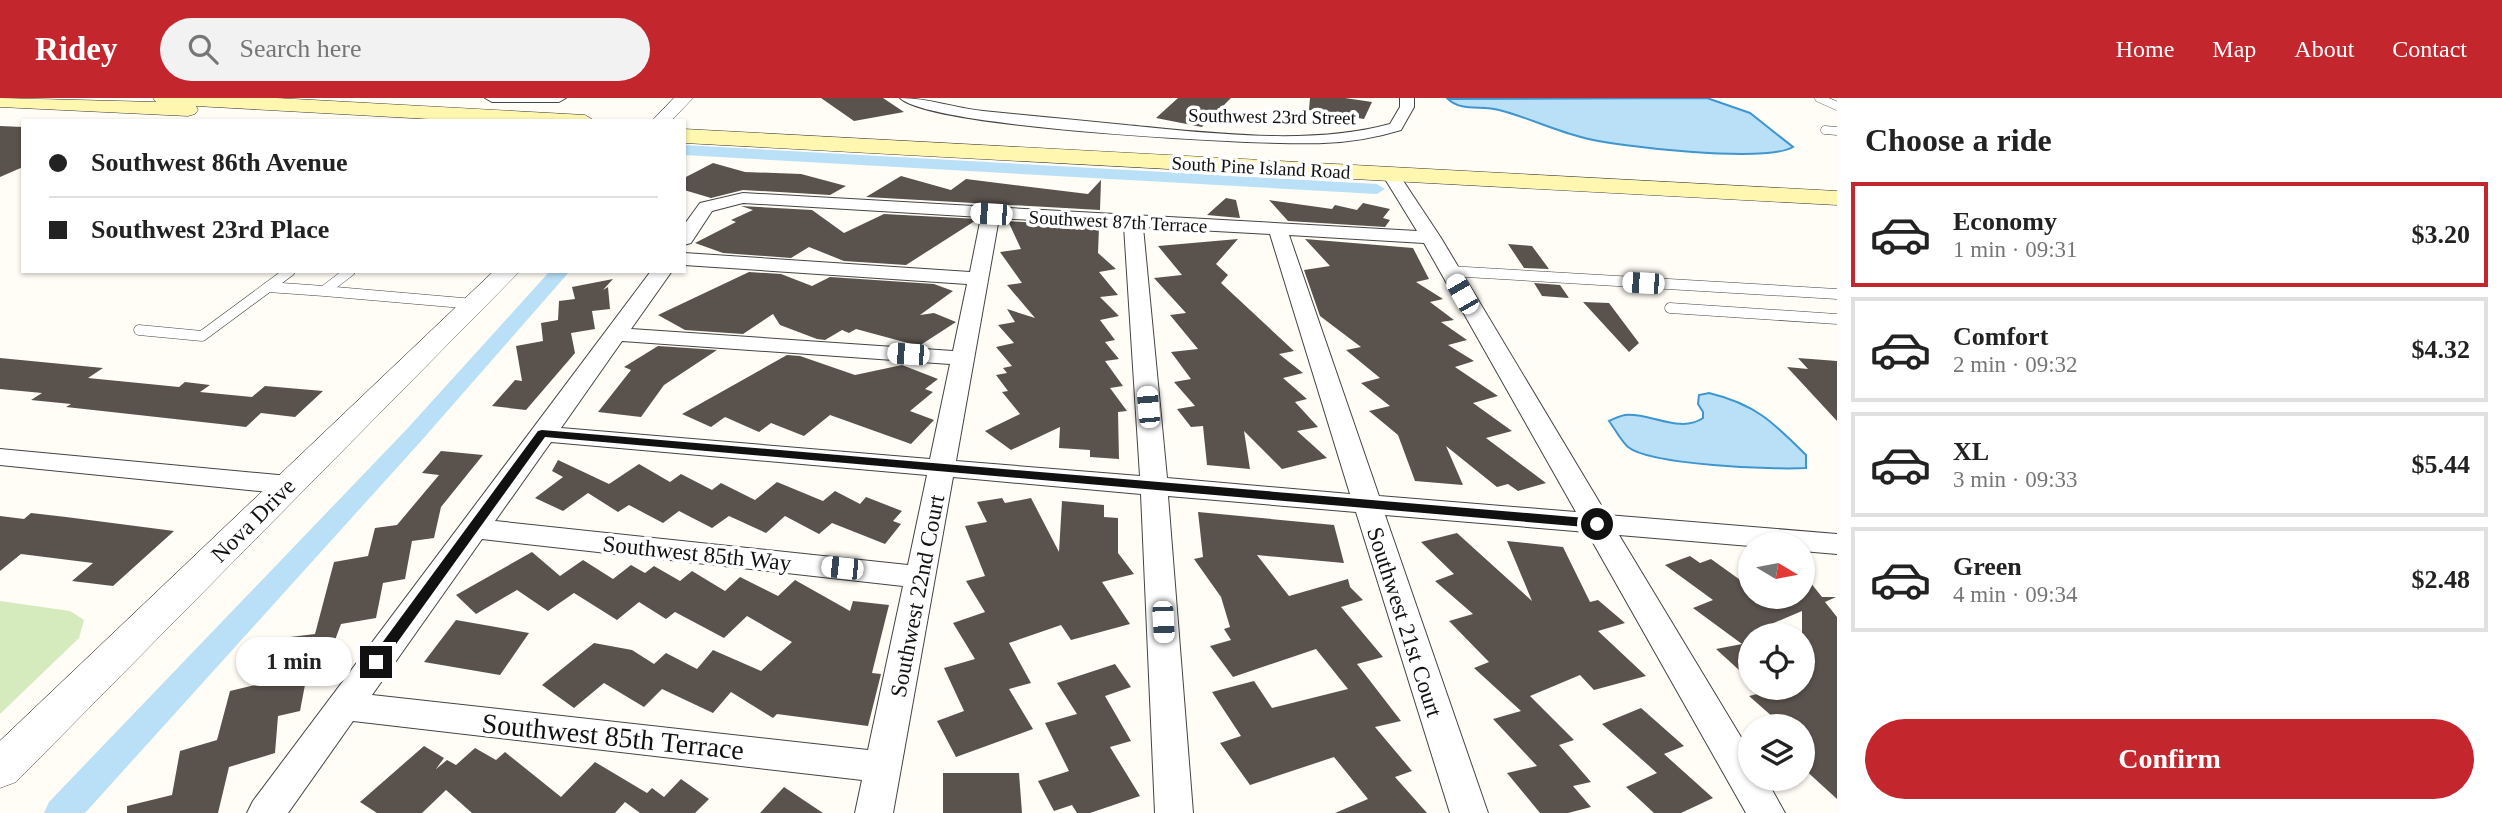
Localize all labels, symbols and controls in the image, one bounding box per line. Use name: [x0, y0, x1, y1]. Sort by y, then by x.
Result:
search box: [160, 18, 650, 81]
icon: search: [184, 30, 222, 68]
text: Ridey: [35, 31, 118, 67]
text: Search here: [240, 34, 361, 63]
text: Home: [2116, 36, 2174, 62]
text: Map: [2212, 36, 2256, 62]
text: About: [2294, 36, 2354, 62]
text: Contact: [2392, 36, 2467, 62]
street label: Southwest 23rd Street: [1188, 105, 1357, 128]
text: Choose a ride: [1865, 122, 2052, 158]
text: Southwest 86th Avenue: [91, 148, 348, 177]
street label: South Pine Island Road: [1171, 152, 1351, 183]
car: [970, 202, 1013, 226]
icon: car: [1869, 203, 1932, 266]
street label: Southwest 87th Terrace: [1028, 206, 1208, 237]
text: Economy: [1953, 207, 2057, 236]
text: Southwest 23rd Place: [91, 215, 329, 244]
text: $3.20: [2412, 220, 2470, 249]
text: 1 min · 09:31: [1953, 237, 2078, 262]
car: [1443, 271, 1482, 317]
car: [1622, 271, 1665, 295]
icon: car: [1869, 318, 1932, 381]
text: Comfort: [1953, 322, 2048, 351]
text: $4.32: [2412, 335, 2470, 364]
car: [887, 342, 930, 366]
text: 2 min · 09:32: [1953, 352, 2078, 377]
car: [1136, 385, 1161, 429]
icon: car: [1869, 433, 1932, 496]
text: XL: [1953, 437, 1989, 466]
text: $5.44: [2412, 450, 2470, 479]
text: 3 min · 09:33: [1953, 467, 2078, 492]
street label: Nova Drive: [206, 473, 300, 567]
street label: Southwest 22nd Court: [886, 492, 950, 699]
route start: [1581, 508, 1613, 540]
street label: Southwest 21st Court: [1362, 524, 1447, 721]
street label: Southwest 85th Way: [601, 531, 793, 576]
north arrow: [1738, 532, 1815, 609]
map controls: [1738, 532, 1815, 791]
icon: car: [1869, 548, 1932, 611]
text: Green: [1953, 552, 2022, 581]
car: [821, 555, 864, 581]
text: $2.48: [2412, 565, 2470, 594]
text: 4 min · 09:34: [1953, 582, 2078, 607]
car: [1152, 600, 1175, 644]
button: locate: [1738, 623, 1815, 700]
callout: 1 min: [236, 638, 352, 686]
route end: [360, 646, 392, 678]
text: 1 min: [266, 649, 322, 674]
street label: Southwest 85th Terrace: [480, 707, 746, 766]
button: layers: [1738, 714, 1815, 791]
button: Confirm: [1865, 719, 2474, 799]

